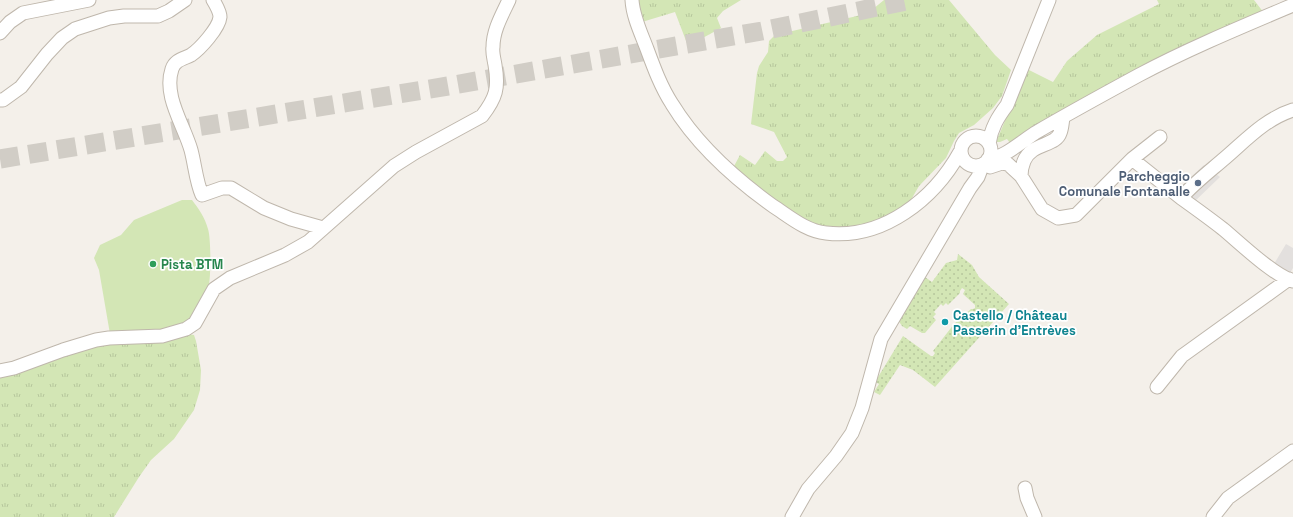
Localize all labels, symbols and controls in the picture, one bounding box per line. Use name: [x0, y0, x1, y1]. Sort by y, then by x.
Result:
place label: Parcheggio Comunale Fontanalle: [1059, 168, 1190, 200]
marker: Parcheggio Comunale Fontanalle: [1193, 178, 1203, 188]
place label: Pista BTM: [161, 256, 223, 273]
marker: Pista BTM: [148, 259, 158, 269]
place label: Castello / Château Passerin d'Entrèves: [953, 307, 1076, 339]
marker: Castello / Château Passerin d'Entrèves: [940, 317, 950, 327]

